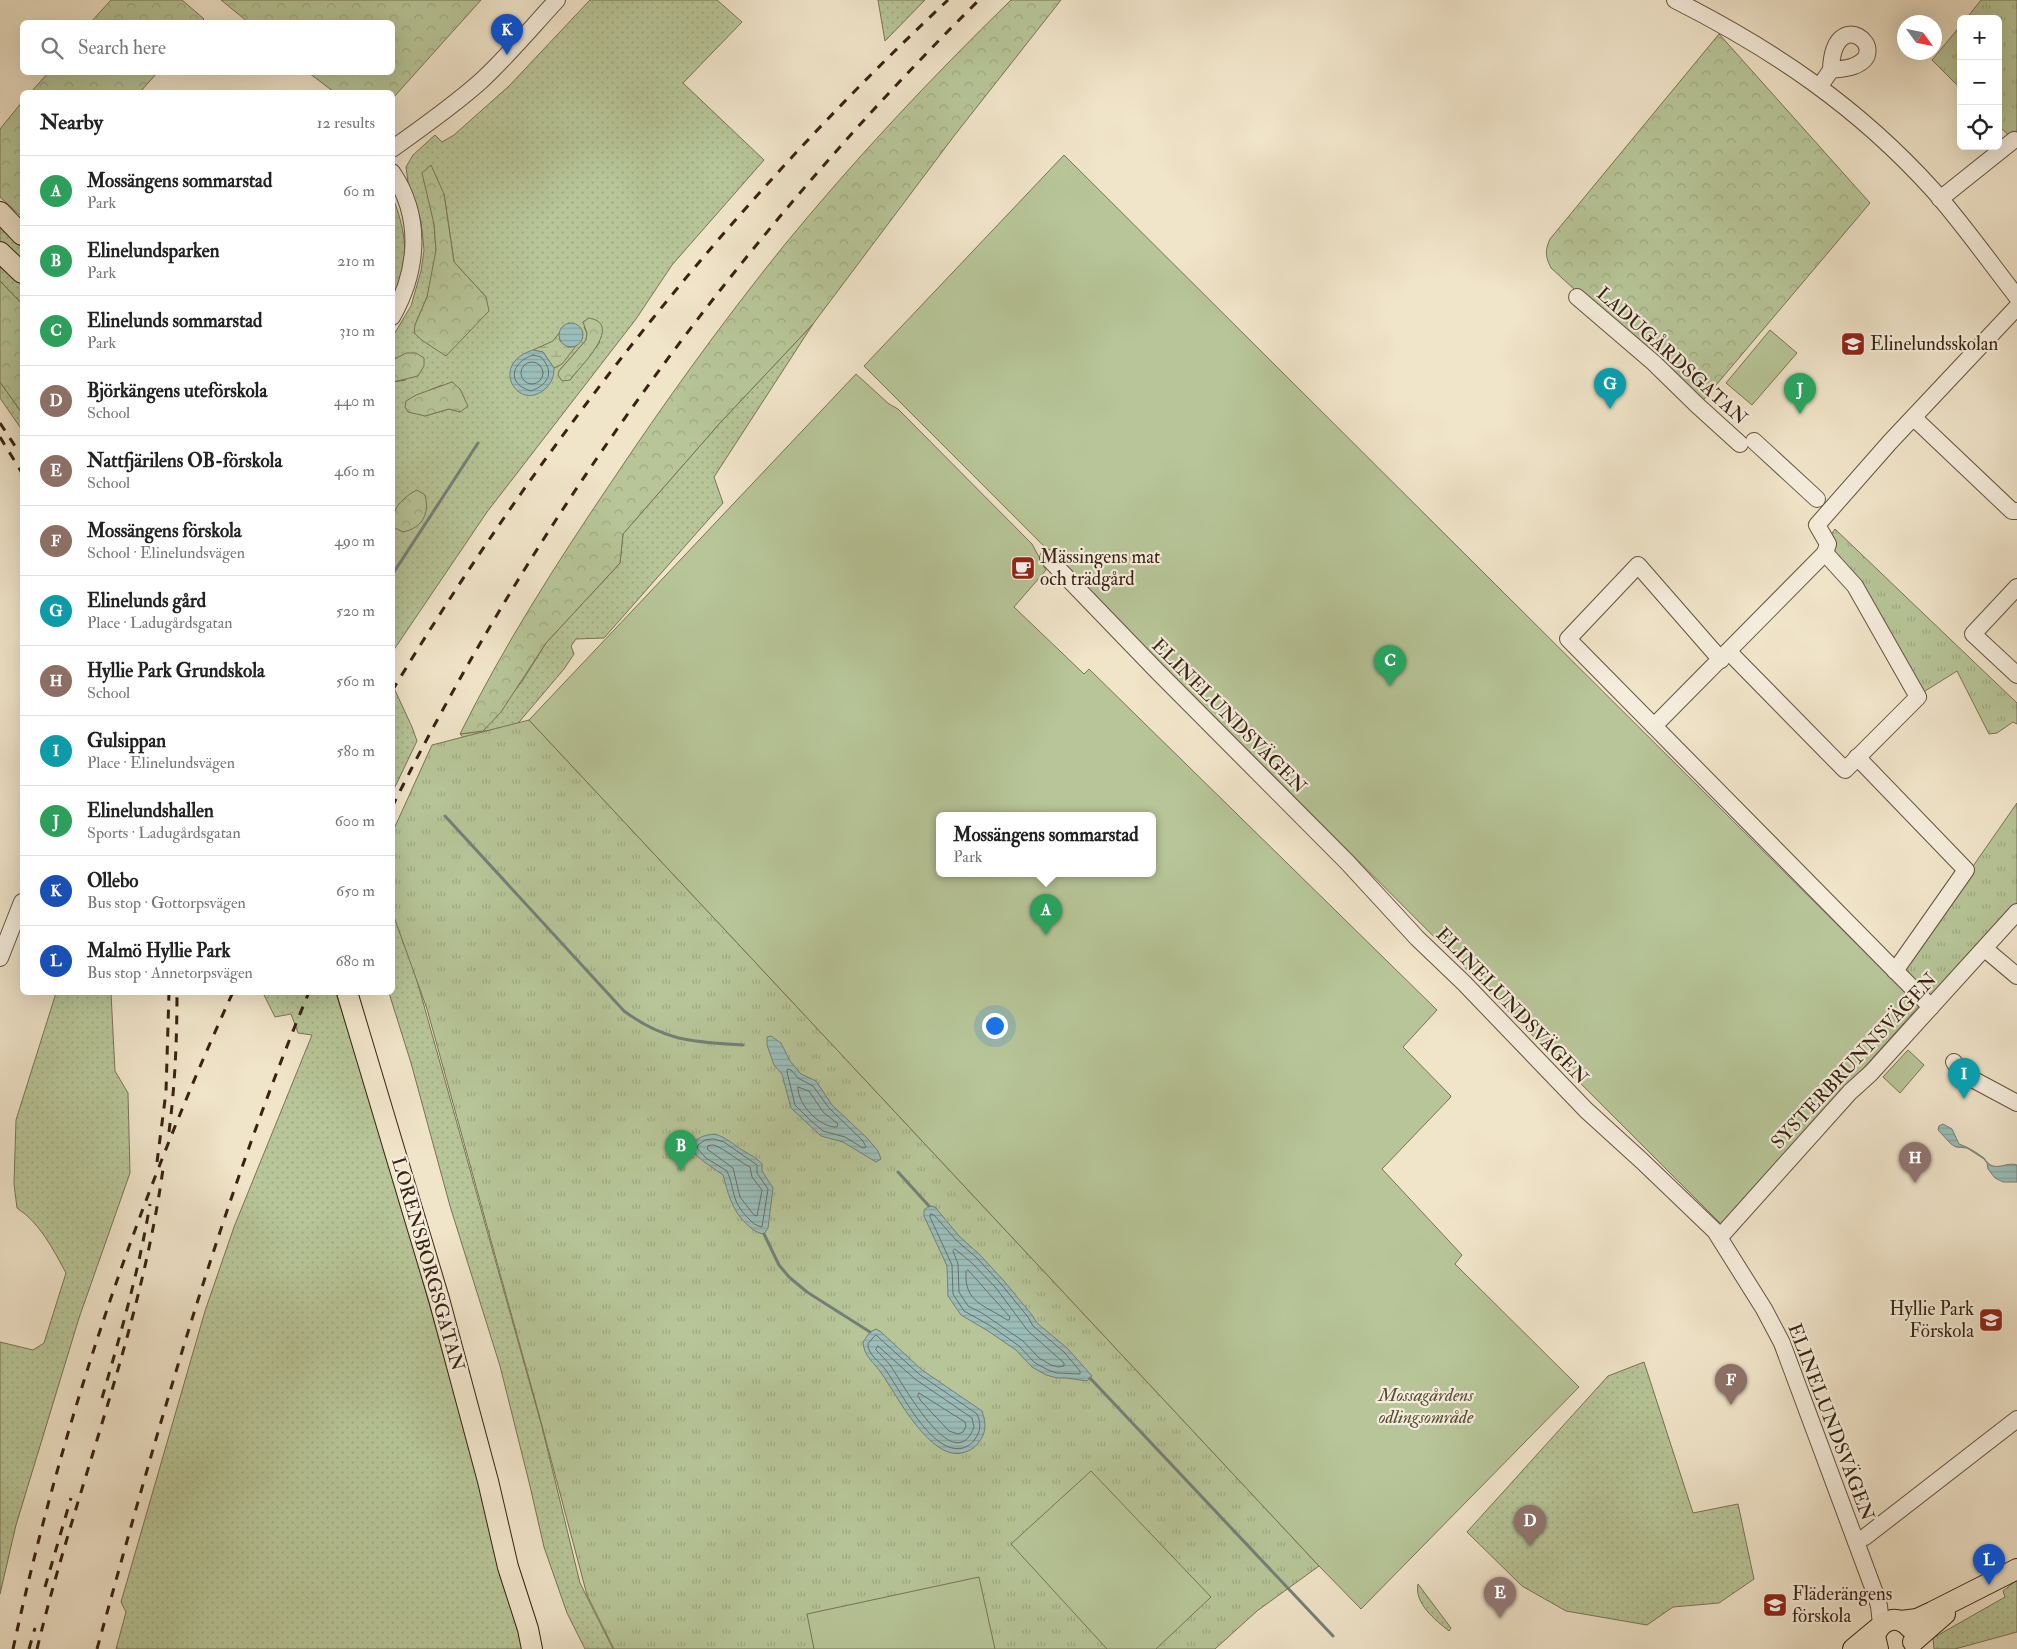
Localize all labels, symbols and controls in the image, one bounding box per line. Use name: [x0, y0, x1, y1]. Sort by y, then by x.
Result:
pin: K: [491, 14, 523, 55]
north arrow: [1897, 15, 1942, 60]
map controls: [1957, 15, 2002, 150]
button: +: [1957, 15, 2002, 60]
search box: [20, 20, 395, 75]
icon: search: [38, 34, 66, 62]
text: Search here: [78, 36, 166, 60]
button: −: [1957, 60, 2002, 105]
button: locate: [1957, 105, 2002, 150]
text: Nearby: [40, 109, 103, 136]
text: 12 results: [317, 113, 375, 133]
text: Mossängens sommarstad: [87, 169, 272, 193]
text: A: [51, 181, 61, 201]
text: 60 m: [343, 181, 375, 201]
text: Park: [87, 193, 116, 213]
text: Elinelundsparken: [87, 239, 220, 263]
text: B: [51, 251, 61, 271]
text: 210 m: [337, 251, 375, 271]
text: Park: [87, 263, 116, 283]
street label: LADUGÅRDSGATAN: [1592, 282, 1752, 430]
text: Elinelunds sommarstad: [87, 309, 262, 333]
text: C: [50, 321, 62, 341]
text: 310 m: [339, 321, 375, 341]
school or university icon: Elinelundsskolan: [1840, 331, 1866, 357]
place label: Elinelundsskolan: [1870, 332, 1999, 356]
text: Park: [87, 333, 116, 353]
pin: G: [1594, 368, 1626, 409]
pin: J: [1784, 373, 1816, 414]
text: Björkängens uteförskola: [87, 379, 267, 403]
text: D: [49, 391, 63, 411]
text: 440 m: [334, 391, 375, 411]
text: School: [87, 403, 130, 423]
text: Nattfjärilens OB-förskola: [87, 449, 282, 473]
text: E: [50, 461, 62, 481]
text: 460 m: [334, 461, 375, 481]
text: School: [87, 473, 130, 493]
text: Mossängens förskola: [87, 519, 242, 543]
text: F: [51, 531, 61, 551]
text: 490 m: [334, 531, 375, 551]
text: School · Elinelundsvägen: [87, 543, 245, 563]
place label: Mässingens mat och trädgård: [1040, 545, 1160, 591]
cafe icon: Mässingens mat och trädgård: [1010, 555, 1036, 581]
text: Elinelunds gård: [87, 589, 206, 613]
text: G: [49, 601, 63, 621]
text: 520 m: [336, 601, 375, 621]
text: Place · Ladugårdsgatan: [87, 613, 233, 633]
street label: ELINELUNDSVÄGEN: [1147, 633, 1312, 798]
pin: C: [1374, 645, 1406, 686]
text: Hyllie Park Grundskola: [87, 659, 265, 683]
text: H: [49, 671, 63, 691]
text: 560 m: [336, 671, 375, 691]
text: School: [87, 683, 130, 703]
text: Gulsippan: [87, 729, 166, 753]
text: I: [53, 741, 59, 761]
text: 580 m: [336, 741, 375, 761]
text: Place · Elinelundsvägen: [87, 753, 235, 773]
text: Elinelundshallen: [87, 799, 214, 823]
text: J: [53, 811, 59, 831]
text: 600 m: [335, 811, 375, 831]
popup: [936, 812, 1156, 877]
text: Sports · Ladugårdsgatan: [87, 823, 241, 843]
text: Mossängens sommarstad: [953, 823, 1139, 847]
text: Park: [953, 847, 982, 867]
text: Ollebo: [87, 869, 138, 893]
text: K: [50, 881, 62, 901]
text: 650 m: [336, 881, 375, 901]
text: Bus stop · Gottorpsvägen: [87, 893, 246, 913]
pin: A: [1030, 894, 1062, 935]
street label: ELINELUNDSVÄGEN: [1431, 922, 1594, 1090]
text: Malmö Hyllie Park: [87, 939, 231, 963]
text: L: [50, 951, 62, 971]
text: 680 m: [335, 951, 375, 971]
text: Bus stop · Annetorpsvägen: [87, 963, 253, 983]
street label: SYSTERBRUNNSVÄGEN: [1765, 967, 1942, 1154]
your location: [982, 1013, 1008, 1039]
pin: I: [1948, 1058, 1980, 1099]
pin: B: [665, 1130, 697, 1171]
pin: H: [1899, 1142, 1931, 1183]
street label: LORENSBORGSGATAN: [386, 1154, 470, 1374]
place label: Hyllie Park Förskola: [1889, 1297, 1974, 1343]
school or university icon: Hyllie Park Förskola: [1978, 1307, 2004, 1333]
street label: ELINELUNDSVÄGEN: [1782, 1320, 1881, 1524]
pin: F: [1715, 1364, 1747, 1405]
park label: Mossagårdens odlingsområde: [1377, 1383, 1474, 1429]
pin: D: [1514, 1505, 1546, 1546]
pin: L: [1973, 1544, 2005, 1585]
pin: E: [1484, 1577, 1516, 1618]
place label: Fläderängens förskola: [1792, 1582, 1892, 1628]
school or university icon: Fläderängens förskola: [1762, 1592, 1788, 1618]

